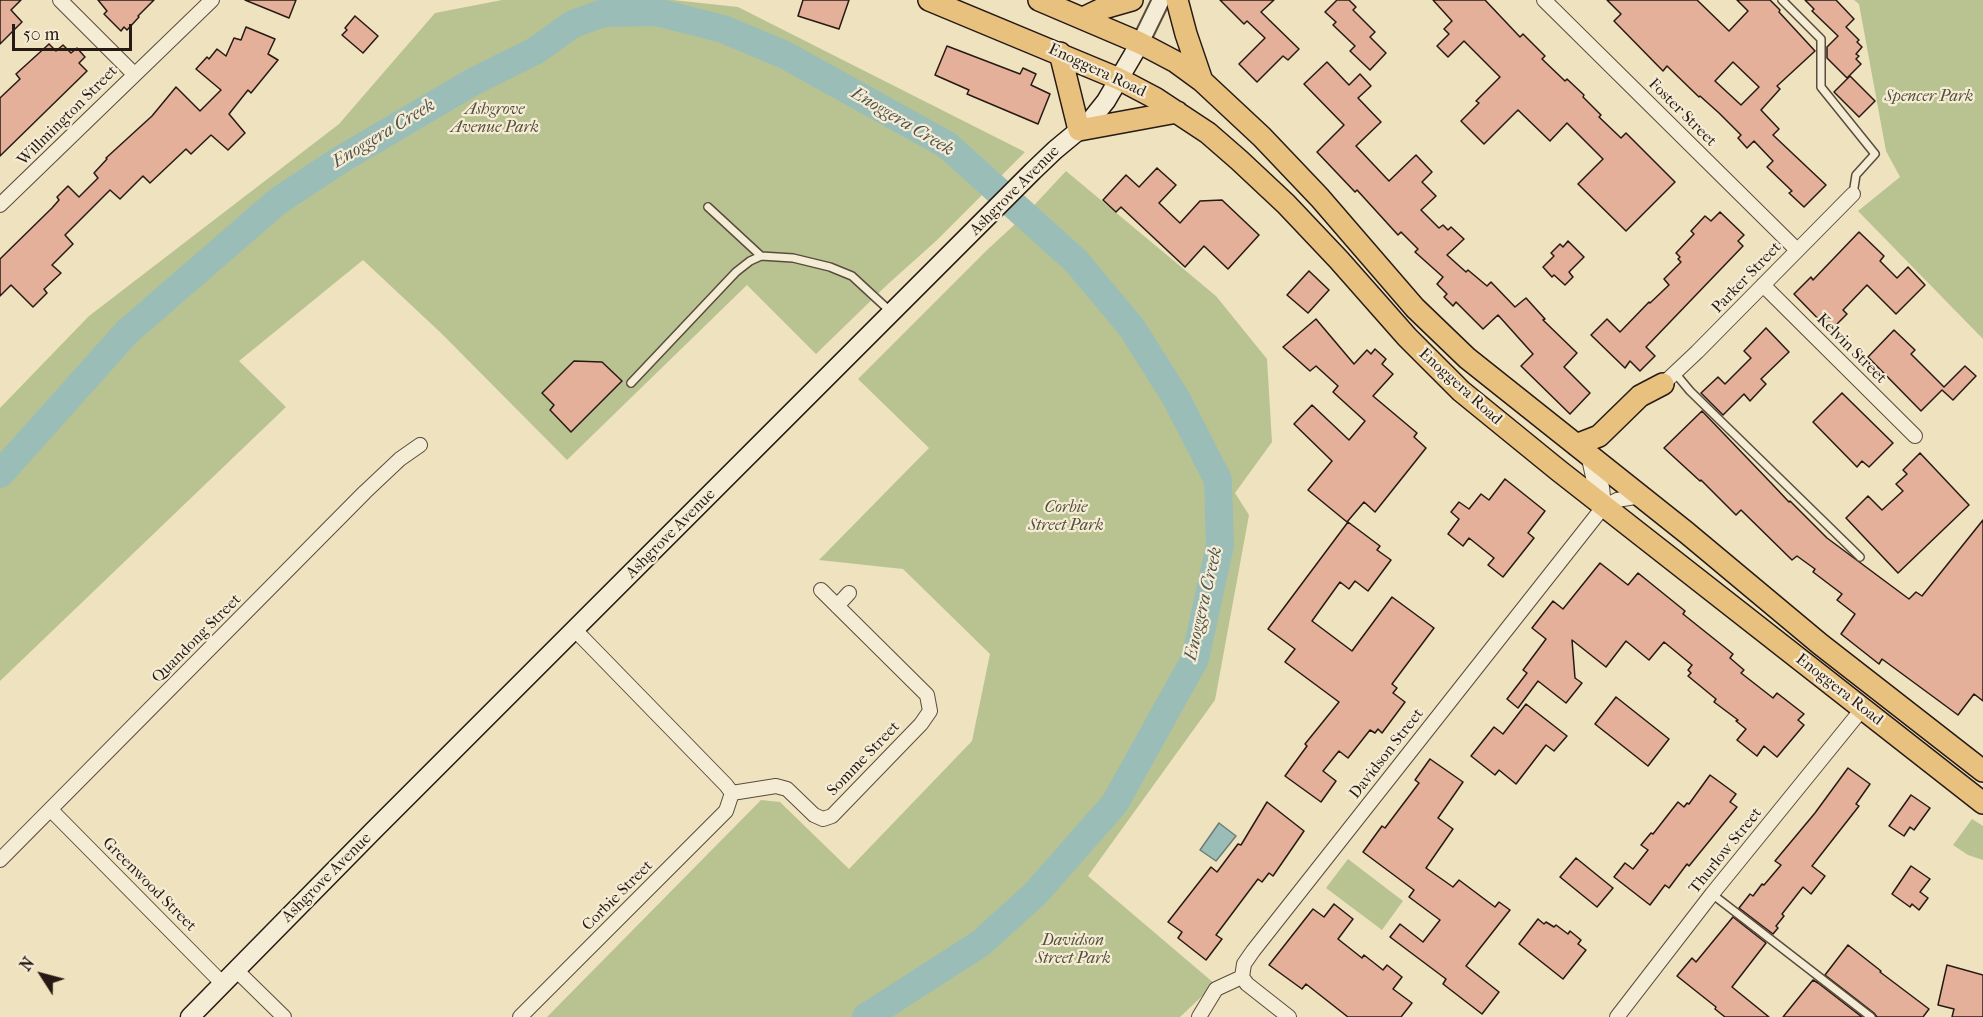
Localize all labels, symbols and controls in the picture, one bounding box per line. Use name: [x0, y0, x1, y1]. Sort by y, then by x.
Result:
scale bar: [15, 12, 135, 50]
text: 50 m: [23, 24, 59, 45]
street label: Enoggera Road: [1045, 40, 1149, 102]
street label: Willmington Street: [14, 62, 122, 170]
street label: Foster Street: [1644, 75, 1720, 151]
water label: Enoggera Creek: [847, 83, 957, 161]
park label: Spencer Park: [1885, 87, 1973, 107]
water label: Enoggera Creek: [329, 95, 439, 173]
park label: Ashgrove Avenue Park: [451, 100, 539, 138]
street label: Ashgrove Avenue: [966, 142, 1064, 240]
street label: Parker Street: [1708, 238, 1786, 318]
street label: Kelvin Street: [1812, 310, 1890, 388]
street label: Enoggera Road: [1414, 345, 1506, 429]
street label: Ashgrove Avenue: [622, 485, 720, 583]
park label: Corbie Street Park: [1028, 498, 1104, 536]
water label: Enoggera Creek: [1180, 545, 1228, 663]
street label: Quandong Street: [148, 590, 246, 688]
street label: Enoggera Road: [1792, 650, 1886, 730]
street label: Davidson Street: [1346, 705, 1428, 803]
street label: Somme Street: [824, 718, 904, 800]
street label: Thurlow Street: [1685, 804, 1767, 898]
street label: Ashgrove Avenue: [278, 829, 376, 927]
street label: Greenwood Street: [98, 834, 200, 936]
street label: Corbie Street: [579, 857, 657, 935]
park label: Davidson Street Park: [1035, 931, 1111, 969]
north arrow: [12, 945, 72, 1005]
text: N: [16, 954, 38, 975]

